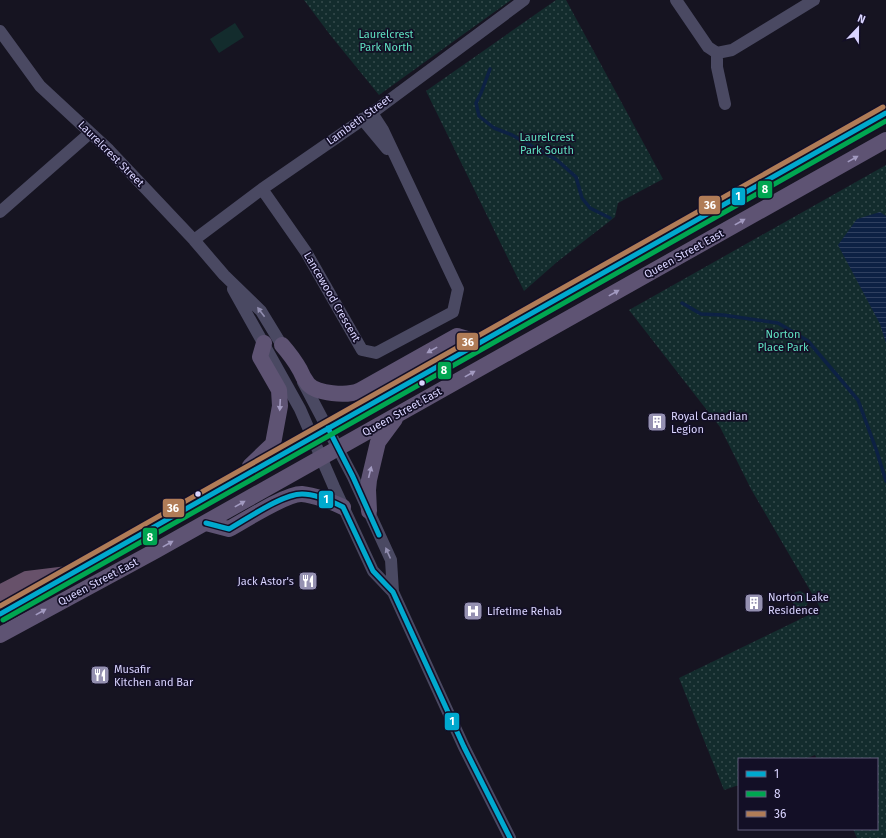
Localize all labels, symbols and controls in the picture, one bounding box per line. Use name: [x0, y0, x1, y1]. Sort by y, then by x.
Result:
north arrow: [838, 8, 878, 48]
text: N: [856, 12, 867, 27]
park label: Laurelcrest Park North: [358, 28, 414, 54]
street label: Lambeth Street: [324, 92, 394, 148]
street label: Laurelcrest Street: [75, 118, 147, 190]
park label: Laurelcrest Park South: [519, 131, 575, 157]
one-way arrow: [848, 155, 859, 162]
line badge: 8: [757, 180, 773, 199]
text: 8: [762, 183, 769, 196]
line badge: 1: [731, 187, 746, 206]
text: 1: [735, 190, 741, 203]
line badge: 36: [698, 195, 721, 215]
text: 36: [703, 199, 716, 212]
one-way arrow: [734, 219, 746, 226]
street label: Queen Street East: [642, 227, 726, 281]
street label: Lancewood Crescent: [301, 250, 363, 344]
one-way arrow: [609, 289, 620, 296]
one-way arrow: [257, 307, 265, 317]
park label: Norton Place Park: [757, 328, 809, 354]
line badge: 36: [456, 332, 479, 351]
text: 36: [461, 336, 474, 349]
one-way arrow: [426, 347, 438, 353]
line badge: 8: [437, 361, 452, 380]
text: 8: [441, 364, 448, 377]
one-way arrow: [464, 371, 476, 378]
unlabelled marker: [417, 378, 427, 388]
street label: Queen Street East: [360, 385, 444, 439]
one-way arrow: [276, 399, 283, 411]
place label: Royal Canadian Legion: [671, 410, 748, 436]
building icon: Royal Canadian Legion: [646, 411, 668, 433]
one-way arrow: [368, 466, 374, 479]
unlabelled marker: [193, 489, 203, 499]
line badge: 1: [318, 490, 334, 509]
text: 1: [323, 493, 329, 506]
line badge: 36: [162, 498, 185, 518]
one-way arrow: [234, 500, 246, 507]
text: 36: [166, 502, 179, 515]
line badge: 8: [142, 527, 158, 546]
text: 8: [147, 531, 154, 544]
one-way arrow: [162, 540, 174, 547]
one-way arrow: [384, 547, 390, 559]
street label: Queen Street East: [56, 555, 140, 609]
restaurant icon: Jack Astor's: [297, 570, 319, 592]
place label: Jack Astor's: [237, 575, 294, 588]
place label: Norton Lake Residence: [768, 591, 829, 617]
building icon: Norton Lake Residence: [743, 592, 765, 614]
hospital icon: Lifetime Rehab: [462, 600, 484, 622]
place label: Lifetime Rehab: [487, 605, 562, 618]
one-way arrow: [35, 609, 47, 616]
place label: Musafir Kitchen and Bar: [114, 663, 194, 689]
restaurant icon: Musafir Kitchen and Bar: [89, 664, 111, 686]
line badge: 1: [444, 712, 460, 731]
text: 1: [449, 715, 455, 728]
legend: [738, 758, 878, 830]
text: 1: [774, 767, 779, 781]
text: 8: [774, 787, 781, 801]
text: 36: [774, 807, 786, 821]

